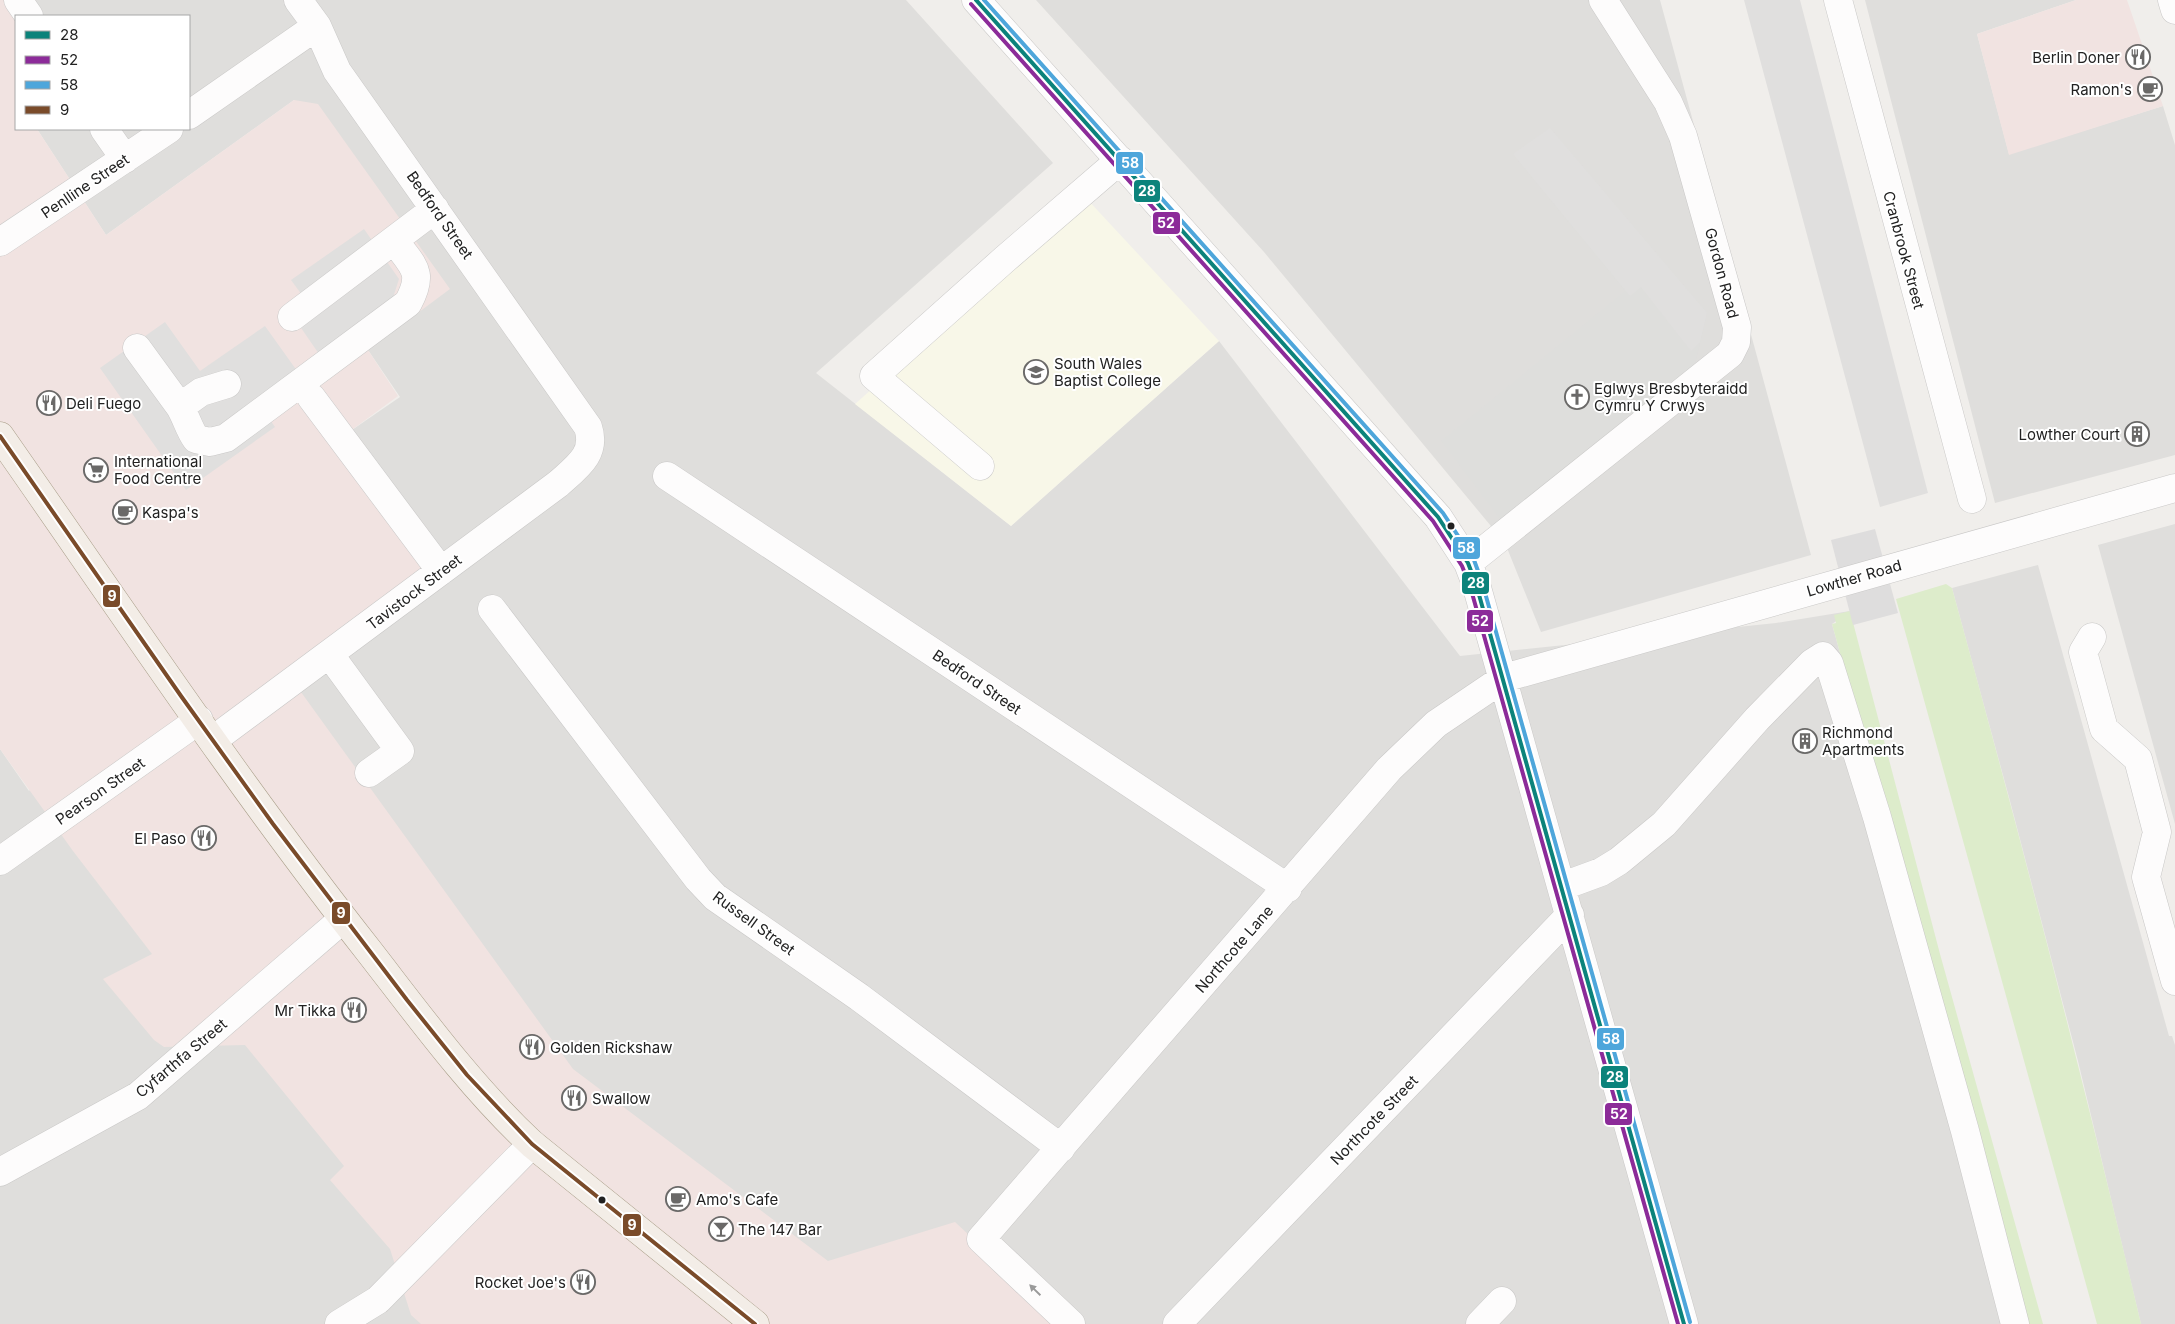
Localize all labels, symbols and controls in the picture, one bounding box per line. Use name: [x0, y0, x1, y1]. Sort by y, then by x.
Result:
legend: [15, 15, 190, 130]
text: 28: [60, 25, 78, 44]
restaurant icon: Berlin Doner: [2125, 44, 2151, 70]
place label: Berlin Doner: [2032, 48, 2120, 67]
text: 52: [60, 50, 78, 69]
text: 58: [60, 75, 78, 94]
cafe icon: Ramon's: [2137, 76, 2163, 102]
place label: Ramon's: [2071, 80, 2132, 99]
text: 9: [60, 100, 69, 119]
street label: Penlline Street: [37, 150, 133, 222]
line badge: 58: [1115, 151, 1144, 175]
text: 58: [1121, 154, 1139, 171]
street label: Bedford Street: [403, 167, 477, 263]
line badge: 28: [1133, 179, 1161, 203]
text: 28: [1138, 182, 1156, 199]
street label: Cranbrook Street: [1879, 189, 1929, 311]
line badge: 52: [1152, 211, 1181, 235]
text: 52: [1157, 214, 1175, 231]
street label: Gordon Road: [1701, 226, 1743, 320]
place label: South Wales Baptist College: [1054, 354, 1161, 390]
school or university icon: South Wales Baptist College: [1023, 359, 1049, 385]
place label: Eglwys Bresbyteraidd Cymru Y Crwys: [1594, 379, 1748, 415]
church icon: Eglwys Bresbyteraidd Cymru Y Crwys: [1564, 384, 1590, 410]
restaurant icon: Deli Fuego: [36, 390, 62, 416]
place label: Deli Fuego: [66, 394, 141, 413]
building icon: Lowther Court: [2124, 421, 2150, 447]
place label: Lowther Court: [2019, 425, 2120, 444]
place label: International Food Centre: [114, 452, 202, 488]
supermarket icon: International Food Centre: [83, 457, 109, 483]
cafe icon: Kaspa's: [112, 499, 138, 525]
place label: Kaspa's: [142, 503, 199, 522]
unlabelled marker: [1446, 521, 1456, 531]
line badge: 58: [1452, 536, 1481, 560]
text: 58: [1457, 539, 1475, 556]
street label: Tavistock Street: [363, 550, 465, 634]
street label: Lowther Road: [1804, 555, 1904, 601]
line badge: 28: [1461, 571, 1490, 595]
text: 28: [1467, 574, 1485, 591]
line badge: 9: [102, 584, 121, 608]
text: 9: [107, 587, 117, 604]
line badge: 52: [1466, 609, 1494, 633]
text: 52: [1471, 612, 1489, 629]
street label: Bedford Street: [929, 645, 1025, 719]
place label: Richmond Apartments: [1822, 723, 1904, 759]
building icon: Richmond Apartments: [1792, 728, 1818, 754]
street label: Pearson Street: [52, 753, 148, 829]
restaurant icon: El Paso: [191, 825, 217, 851]
place label: El Paso: [134, 829, 186, 848]
street label: Russell Street: [709, 887, 799, 959]
line badge: 9: [331, 901, 351, 925]
street label: Northcote Lane: [1191, 901, 1277, 997]
text: 9: [336, 904, 346, 921]
restaurant icon: Mr Tikka: [341, 997, 367, 1023]
place label: Mr Tikka: [274, 1001, 336, 1020]
street label: Cyfarthfa Street: [131, 1014, 231, 1102]
line badge: 58: [1596, 1027, 1625, 1051]
text: 58: [1602, 1030, 1620, 1047]
restaurant icon: Golden Rickshaw: [519, 1034, 545, 1060]
place label: Golden Rickshaw: [550, 1038, 672, 1057]
line badge: 28: [1600, 1065, 1629, 1089]
text: 28: [1606, 1068, 1624, 1085]
street label: Northcote Street: [1326, 1071, 1422, 1169]
restaurant icon: Swallow: [561, 1085, 587, 1111]
place label: Swallow: [592, 1089, 651, 1108]
line badge: 52: [1604, 1102, 1633, 1126]
text: 52: [1610, 1105, 1628, 1122]
cafe icon: Amo's Cafe: [665, 1186, 691, 1212]
place label: Amo's Cafe: [696, 1190, 778, 1209]
unlabelled marker: [597, 1195, 607, 1205]
line badge: 9: [622, 1213, 642, 1237]
text: 9: [627, 1216, 637, 1233]
bar icon: The 147 Bar: [708, 1216, 734, 1242]
place label: The 147 Bar: [738, 1220, 822, 1239]
restaurant icon: Rocket Joe's: [570, 1269, 596, 1295]
place label: Rocket Joe's: [475, 1273, 566, 1292]
one-way arrow: [1030, 1284, 1042, 1296]

